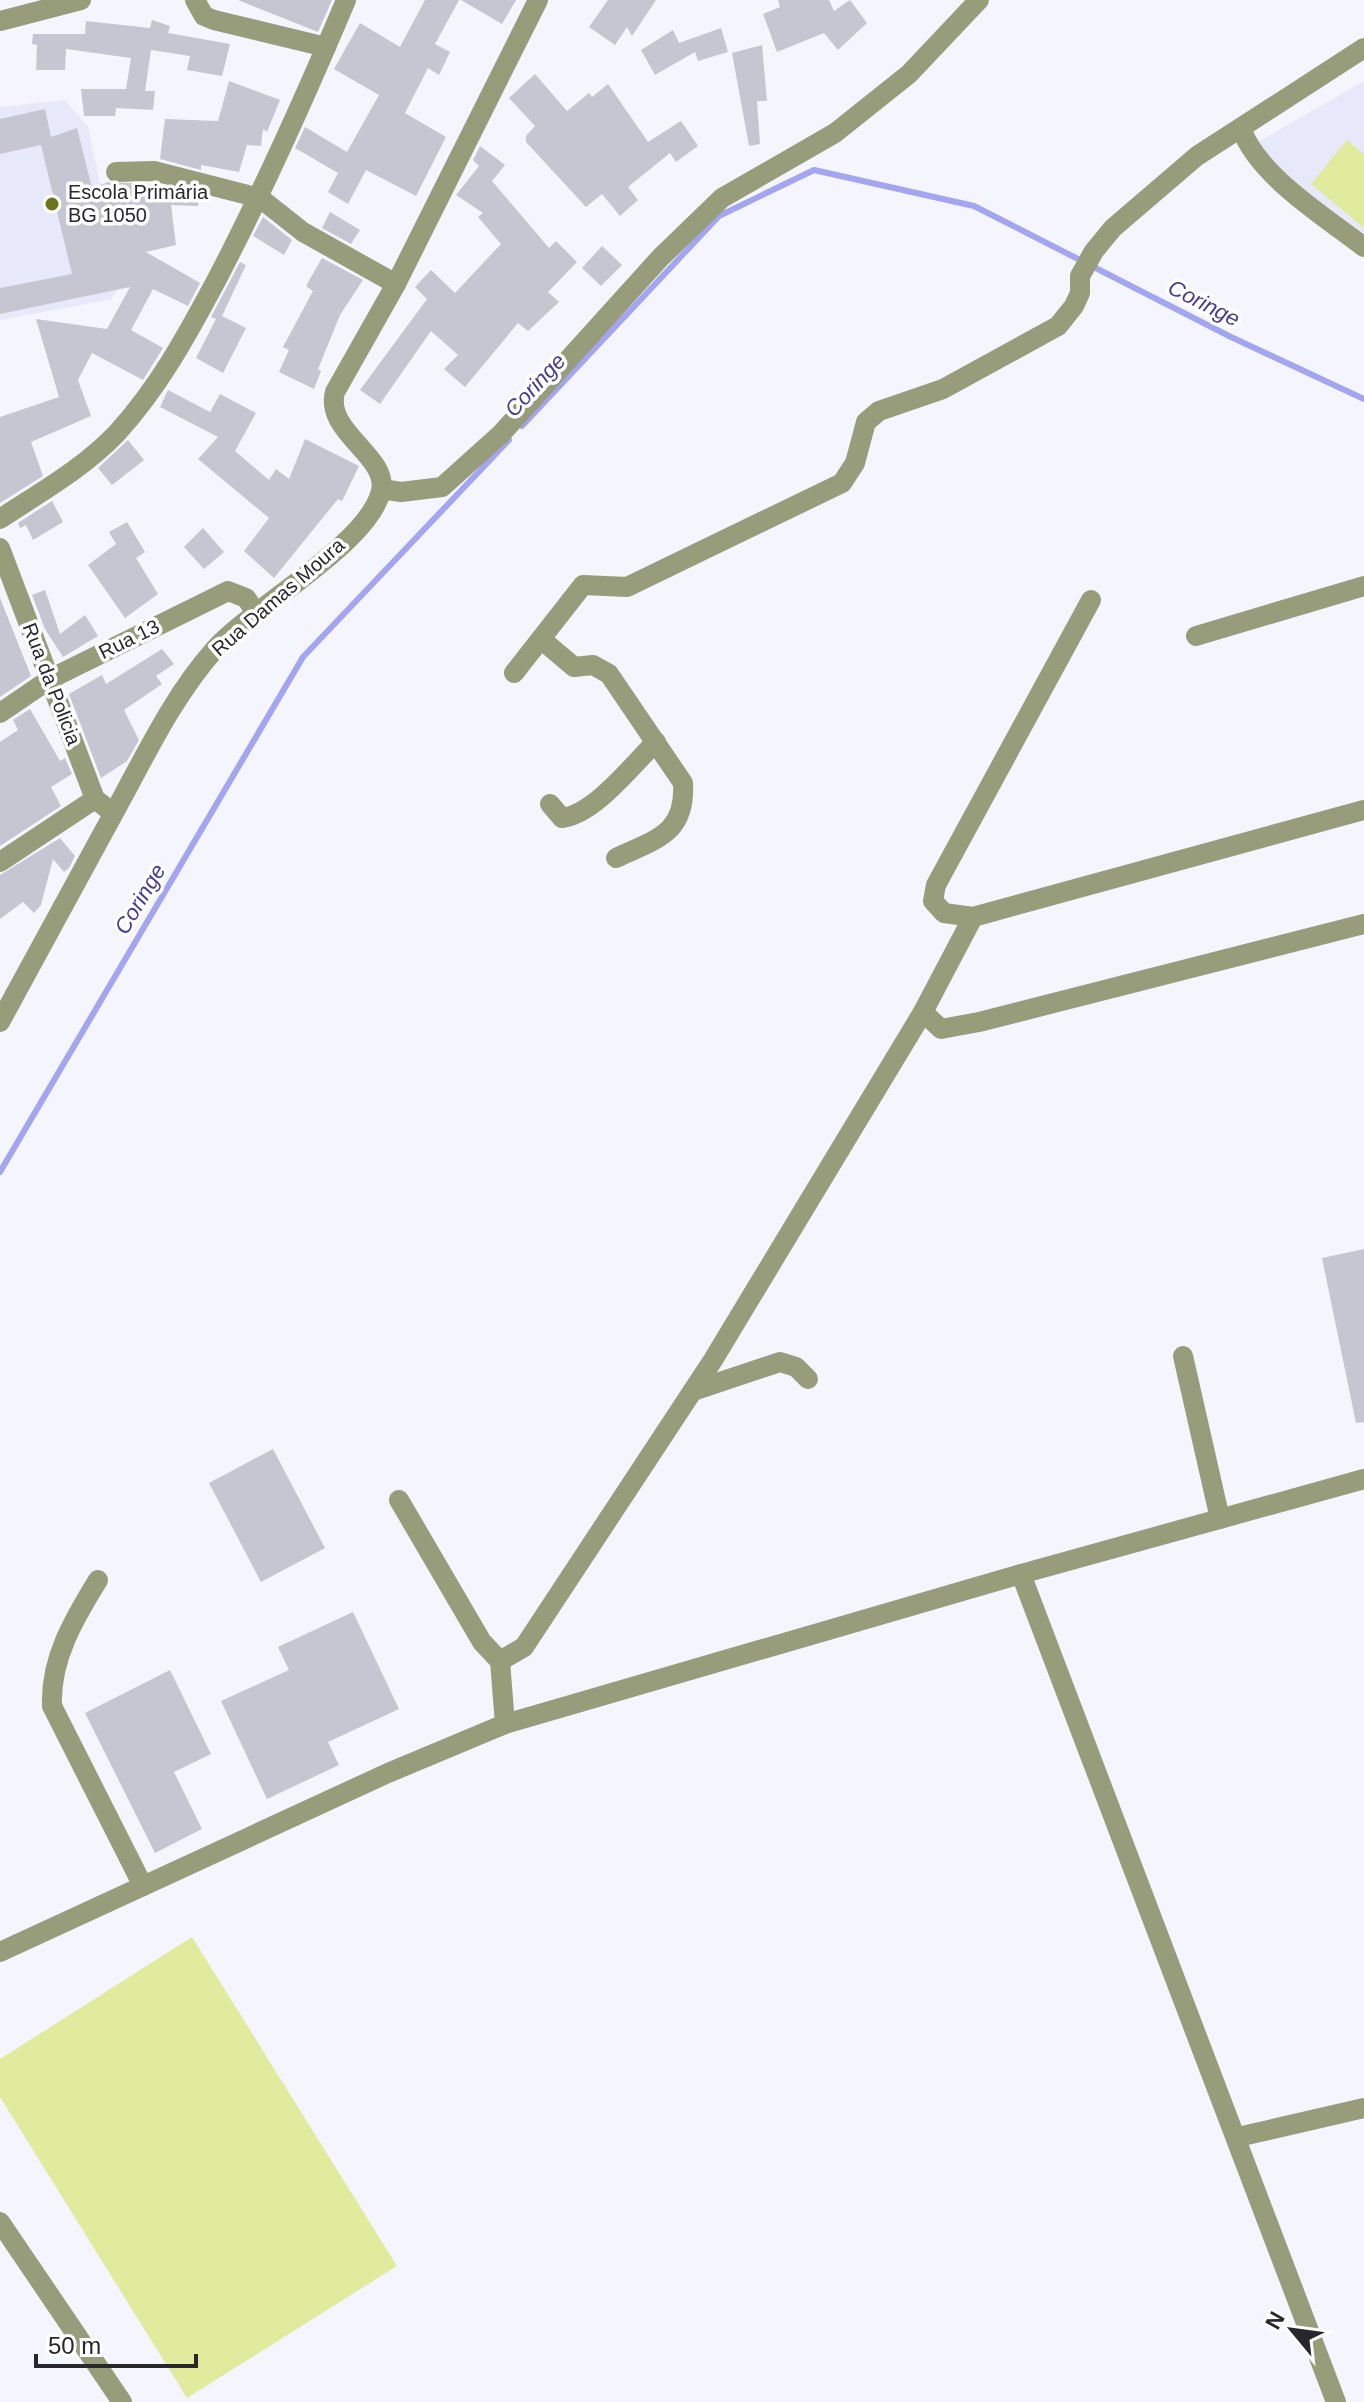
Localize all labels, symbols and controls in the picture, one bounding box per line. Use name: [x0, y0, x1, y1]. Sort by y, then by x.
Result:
place label: Escola Primária BG 1050: [68, 181, 209, 226]
marker: Escola Primária BG 1050: [43, 195, 61, 213]
water label: Coringe: [1164, 274, 1244, 332]
water label: Coringe: [500, 348, 570, 422]
street label: Rua Damas Moura: [207, 533, 349, 660]
street label: Rua 13: [95, 615, 163, 663]
street label: Rua da Policia: [19, 620, 86, 749]
water label: Coringe: [109, 860, 171, 938]
north arrow: [1252, 2290, 1332, 2370]
text: N: [1260, 2308, 1290, 2334]
scale bar: [36, 2318, 196, 2368]
text: 50 m: [48, 2332, 101, 2359]

